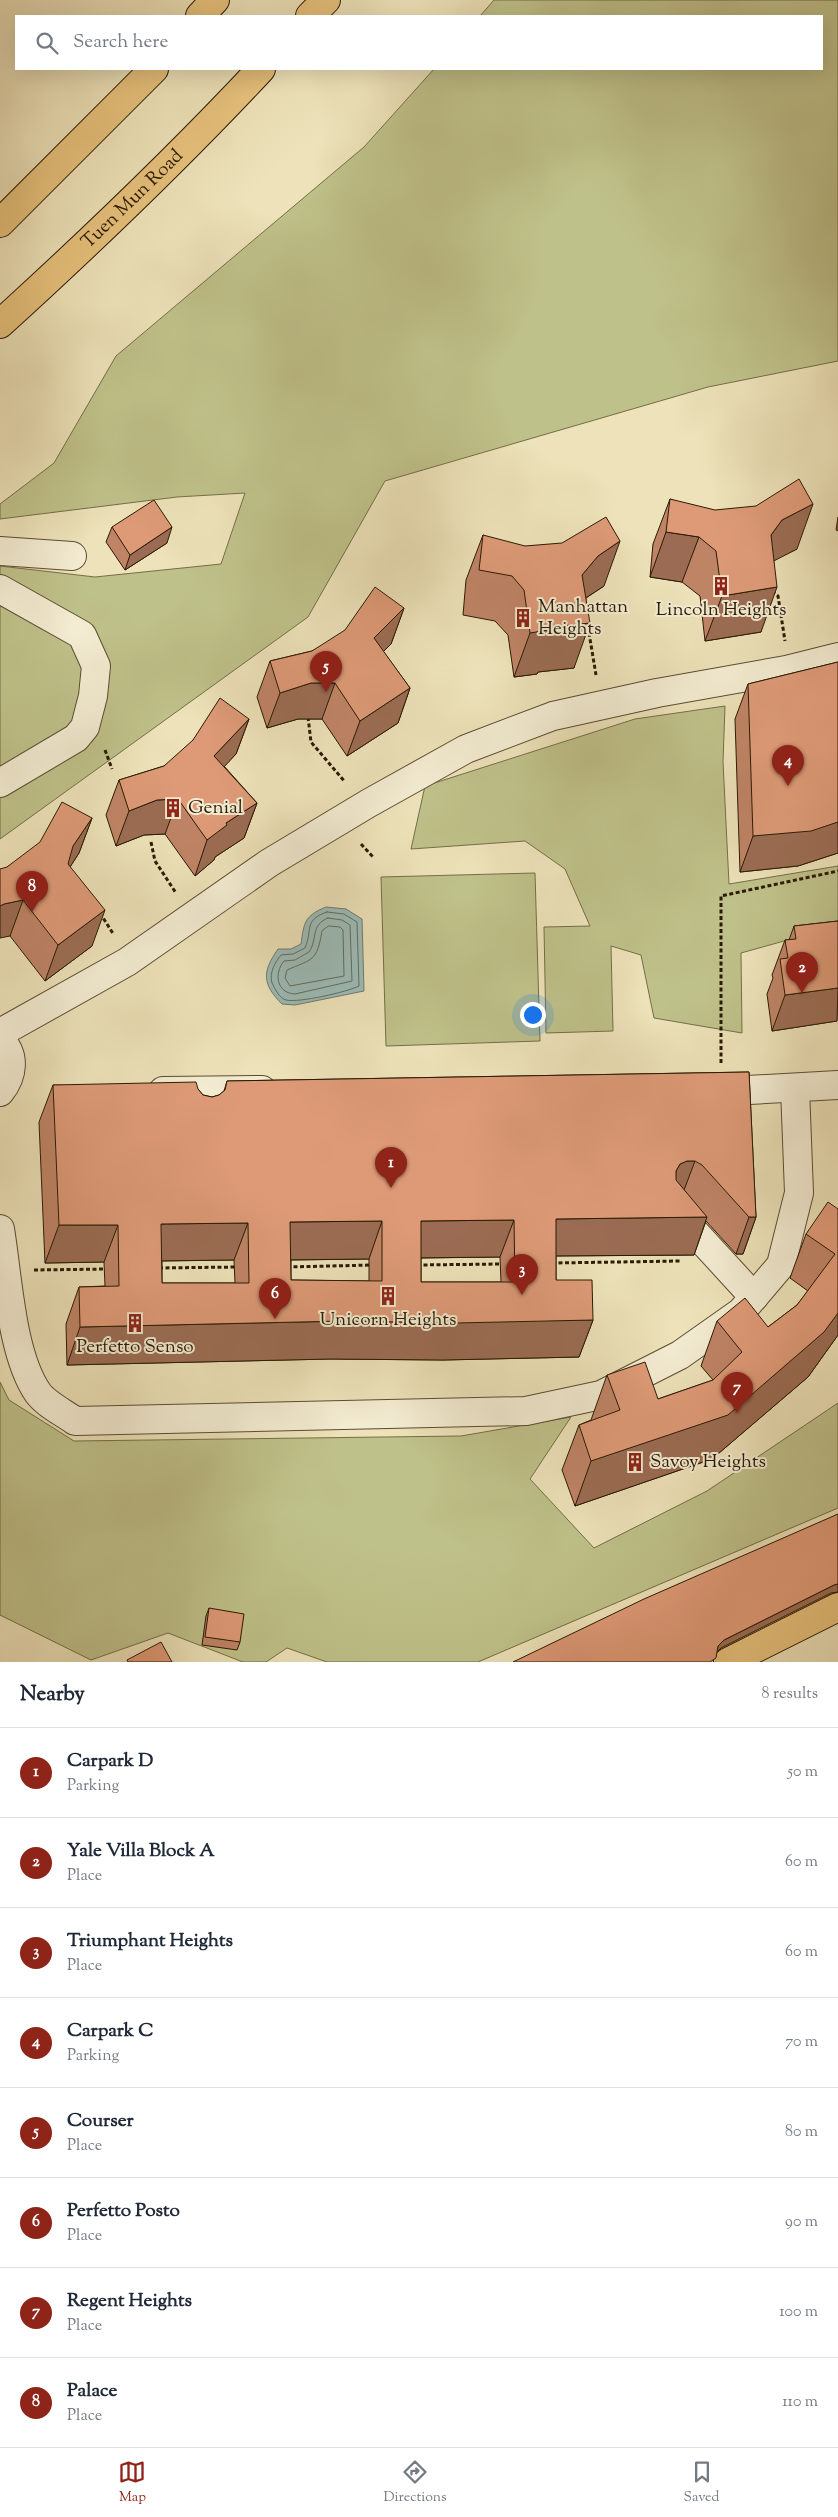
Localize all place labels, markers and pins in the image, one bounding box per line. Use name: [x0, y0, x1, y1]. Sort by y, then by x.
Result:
building icon: Lincoln Heights: [710, 575, 732, 597]
place label: Manhattan Heights: [538, 594, 628, 643]
place label: Lincoln Heights: [656, 597, 786, 624]
building icon: Manhattan Heights: [512, 607, 534, 629]
pin: 5: [310, 651, 342, 692]
pin: 4: [772, 745, 804, 786]
place label: Genial: [188, 795, 243, 822]
building icon: Genial: [162, 797, 184, 819]
pin: 8: [16, 871, 48, 912]
pin: 2: [786, 952, 818, 993]
pin: 1: [375, 1147, 407, 1188]
pin: 3: [506, 1254, 538, 1295]
pin: 6: [259, 1278, 291, 1319]
building icon: Unicorn Heights: [377, 1285, 399, 1307]
place label: Unicorn Heights: [320, 1307, 456, 1334]
building icon: Perfetto Senso: [124, 1312, 146, 1334]
place label: Perfetto Senso: [76, 1334, 194, 1361]
pin: 7: [721, 1372, 753, 1413]
place label: Savoy Heights: [650, 1449, 766, 1476]
building icon: Savoy Heights: [624, 1451, 646, 1473]

